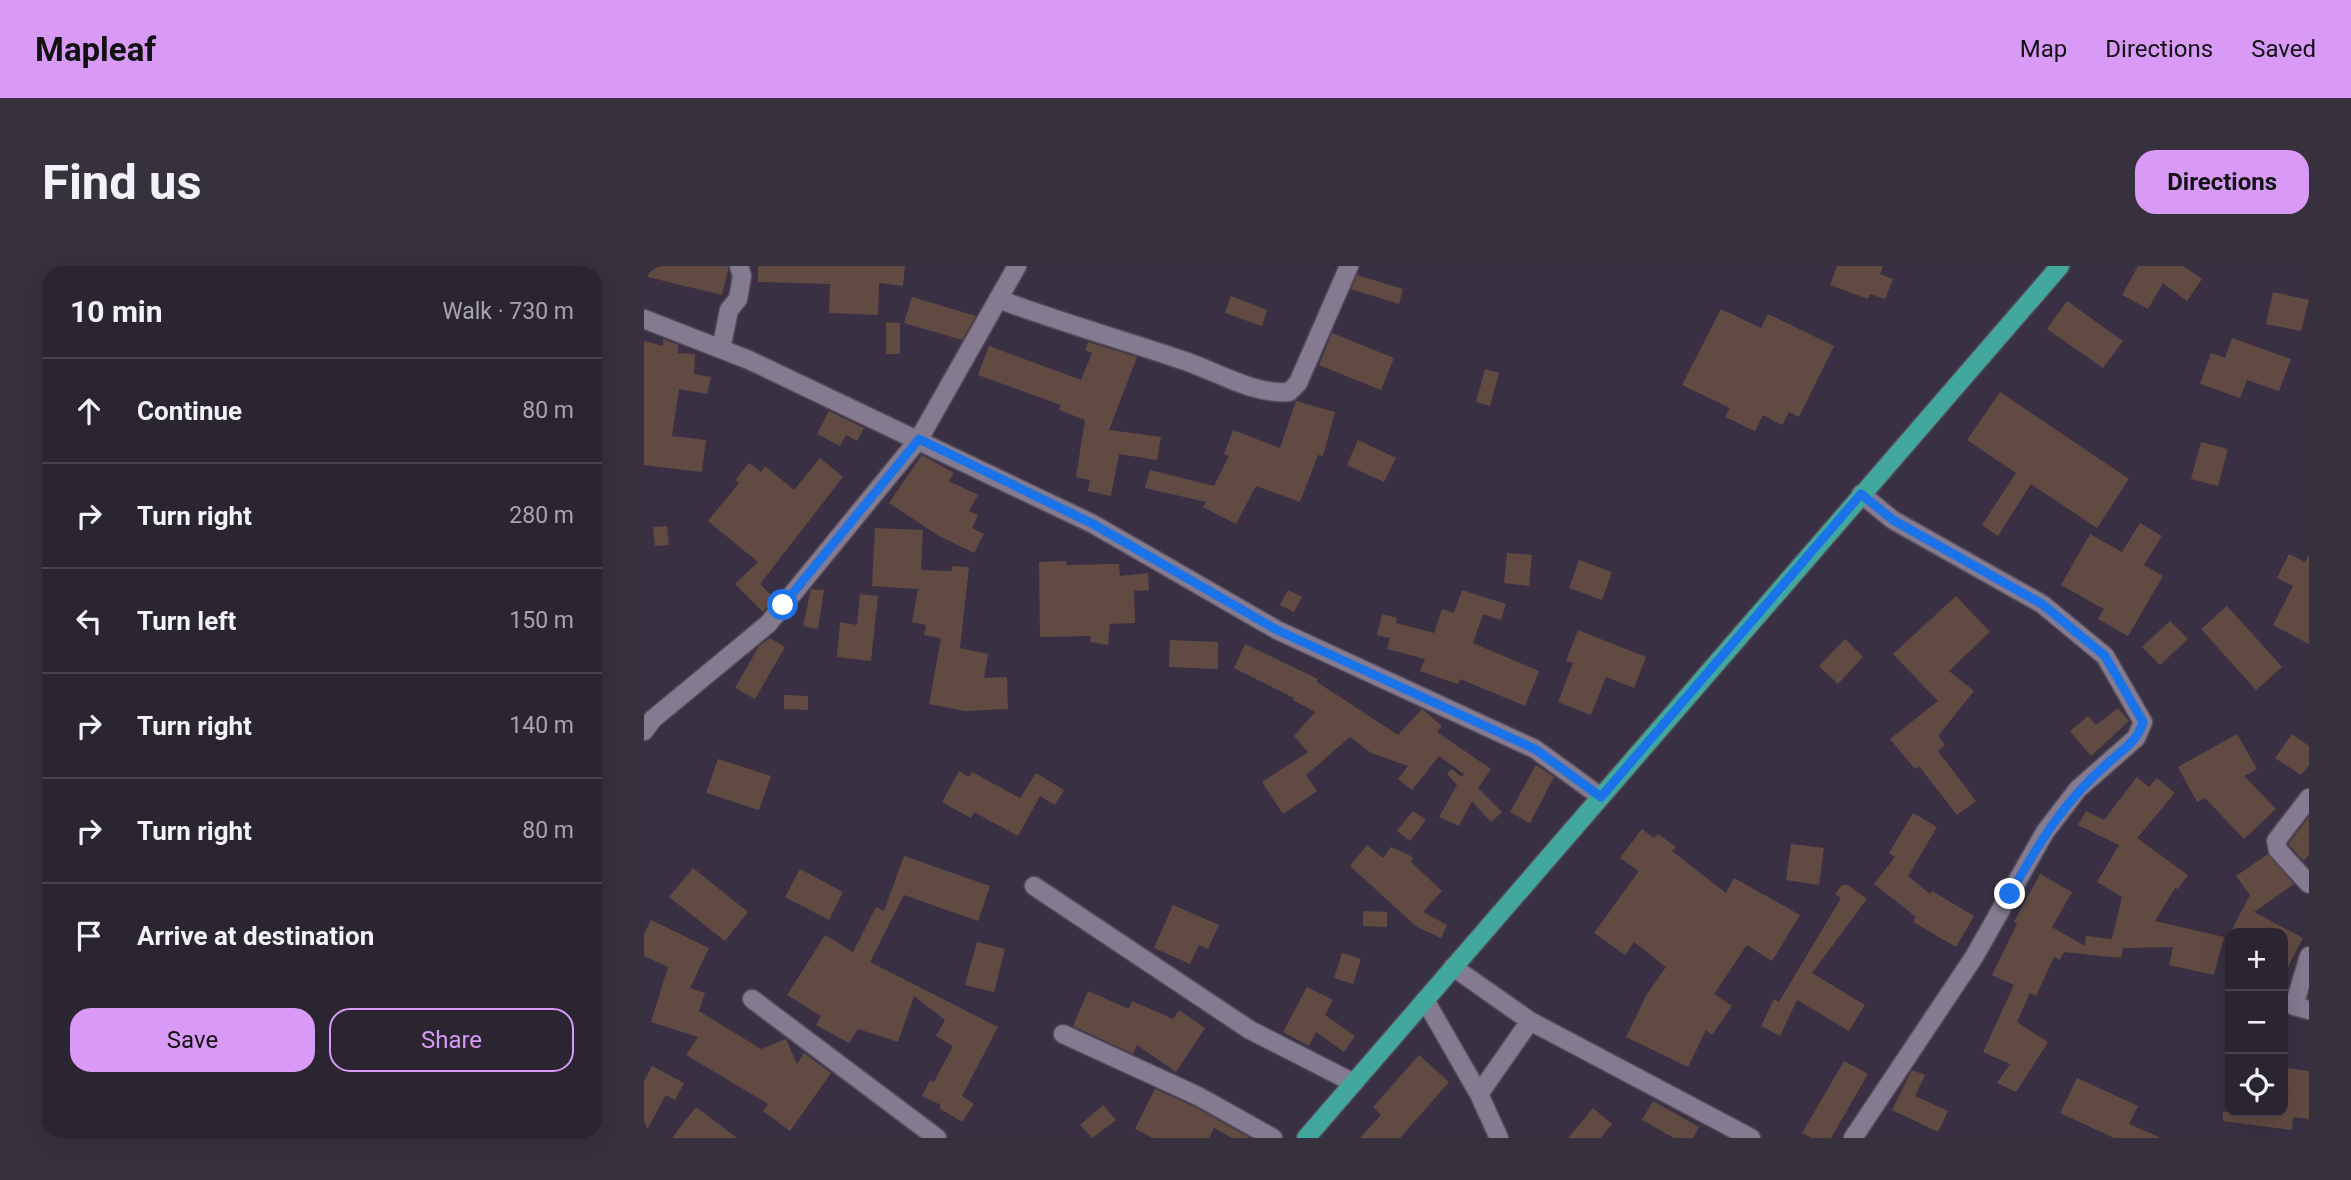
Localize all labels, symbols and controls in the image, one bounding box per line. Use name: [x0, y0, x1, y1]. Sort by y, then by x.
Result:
text: Mapleaf: [35, 30, 156, 69]
text: Map: [2020, 35, 2067, 63]
text: Directions: [2105, 35, 2213, 63]
text: Saved: [2251, 35, 2316, 63]
button: Directions: [2135, 150, 2309, 214]
text: Find us: [42, 154, 202, 211]
text: 10 min: [70, 294, 163, 329]
text: Walk · 730 m: [442, 298, 574, 325]
icon: ahead: [70, 392, 108, 430]
text: Continue: [137, 396, 242, 426]
text: 80 m: [522, 397, 574, 424]
icon: right: [70, 497, 108, 535]
text: Turn right: [137, 501, 252, 531]
text: 280 m: [509, 502, 574, 529]
route start: [767, 589, 798, 620]
icon: left: [70, 602, 108, 640]
text: Turn left: [137, 606, 236, 636]
text: 150 m: [509, 607, 574, 634]
icon: right: [70, 707, 108, 745]
text: Turn right: [137, 711, 252, 741]
text: 140 m: [509, 712, 574, 739]
icon: right: [70, 812, 108, 850]
text: Turn right: [137, 816, 252, 846]
text: 80 m: [522, 817, 574, 844]
route end: [1994, 878, 2025, 909]
icon: arrive: [70, 917, 108, 955]
text: Arrive at destination: [137, 921, 374, 951]
map controls: [2225, 928, 2288, 1117]
button: +: [2225, 928, 2288, 991]
button: −: [2225, 991, 2288, 1054]
button: Save: [70, 1008, 315, 1072]
button: Share: [329, 1008, 574, 1072]
button: locate: [2225, 1054, 2288, 1117]

